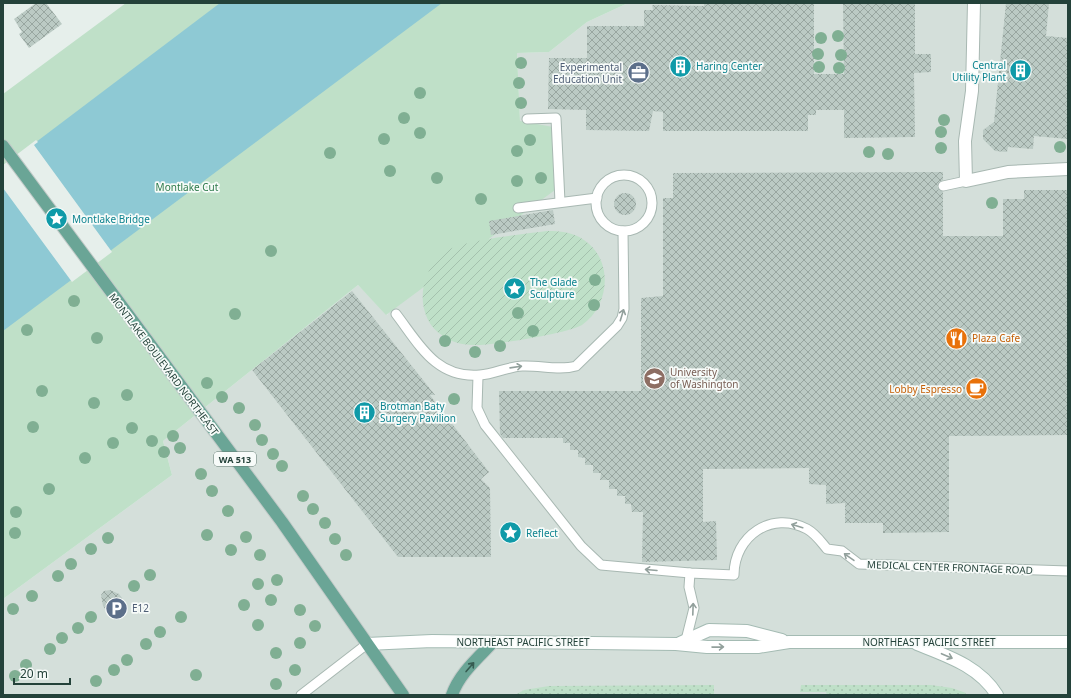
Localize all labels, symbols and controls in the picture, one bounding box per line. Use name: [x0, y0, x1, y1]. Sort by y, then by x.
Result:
building icon: Haring Center: [668, 53, 694, 79]
place label: Central Utility Plant: [952, 58, 1006, 84]
building icon: Central Utility Plant: [1008, 58, 1034, 84]
place label: Haring Center: [696, 59, 762, 73]
place label: Experimental Education Unit: [553, 60, 622, 86]
office icon: Experimental Education Unit: [625, 60, 651, 86]
park label: Montlake Cut: [156, 180, 219, 194]
place icon: Montlake Bridge: [44, 206, 70, 232]
place label: Montlake Bridge: [72, 212, 150, 226]
place icon: The Glade Sculpture: [501, 275, 527, 301]
place label: The Glade Sculpture: [530, 275, 578, 301]
street label: MONTLAKE BOULEVARD NORTHEAST: [106, 290, 222, 438]
one-way arrow: [619, 308, 626, 321]
restaurant icon: Plaza Cafe: [944, 325, 970, 351]
place label: Plaza Cafe: [972, 331, 1021, 345]
one-way arrow: [509, 363, 522, 371]
school or university icon: University of Washington: [642, 365, 668, 391]
place label: University of Washington: [670, 365, 739, 391]
cafe icon: Lobby Espresso: [964, 376, 990, 402]
place label: Lobby Espresso: [889, 382, 962, 396]
building icon: Brotman Baty Surgery Pavilion: [351, 399, 377, 425]
place label: Brotman Baty Surgery Pavilion: [380, 399, 456, 425]
road number: WA 513: [214, 452, 256, 466]
place icon: Reflect: [498, 520, 524, 546]
one-way arrow: [791, 522, 804, 529]
place label: Reflect: [526, 526, 558, 540]
one-way arrow: [844, 552, 855, 561]
street label: MEDICAL CENTER FRONTAGE ROAD: [867, 557, 1033, 577]
one-way arrow: [645, 566, 658, 573]
parking icon: E12: [104, 595, 130, 621]
place label: E12: [132, 601, 149, 615]
one-way arrow: [689, 603, 696, 616]
street label: NORTHEAST PACIFIC STREET: [456, 635, 590, 649]
street label: NORTHEAST PACIFIC STREET: [862, 635, 996, 649]
one-way arrow: [711, 643, 724, 651]
one-way arrow: [940, 653, 952, 660]
scale bar: [14, 660, 70, 686]
one-way arrow: [465, 661, 474, 672]
text: 20 m: [20, 665, 48, 682]

